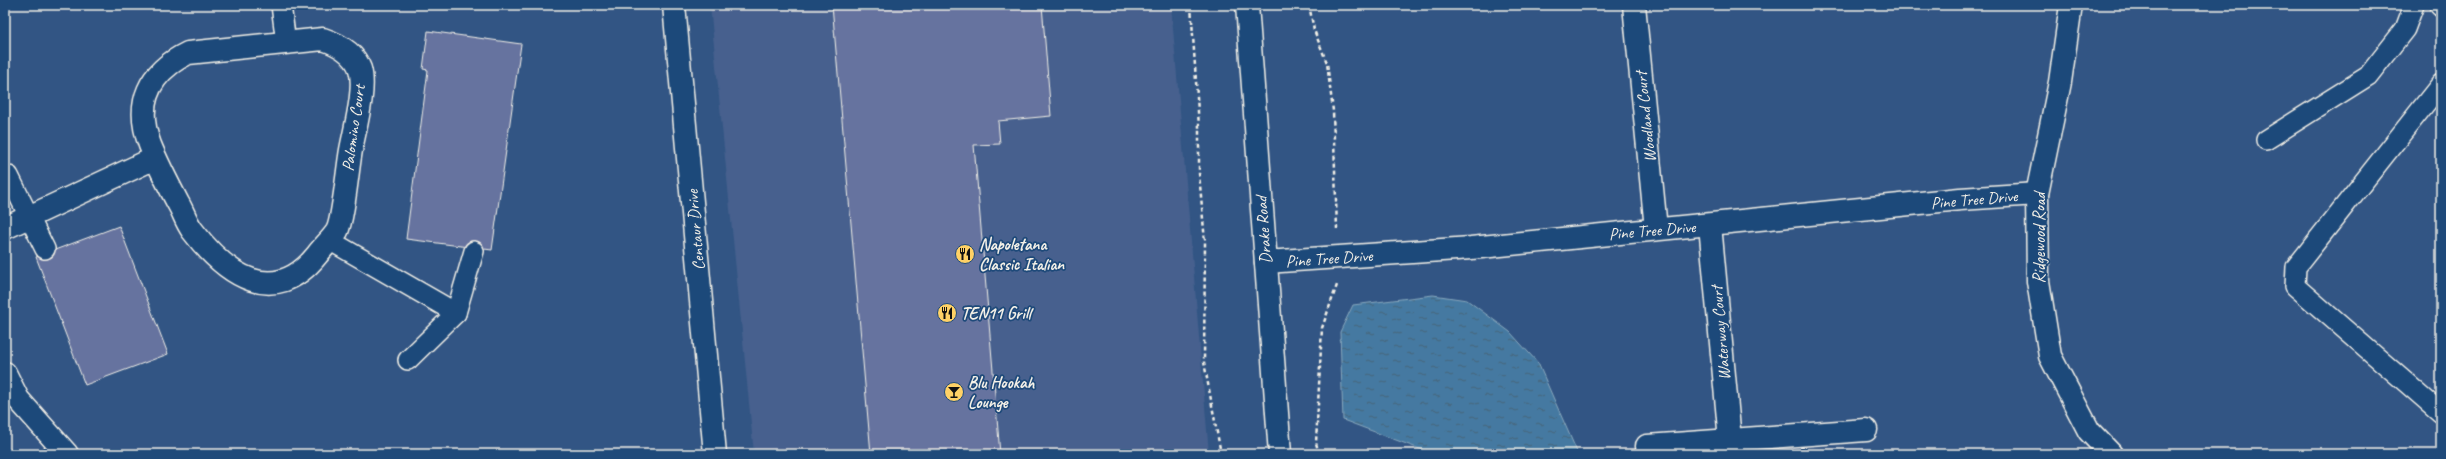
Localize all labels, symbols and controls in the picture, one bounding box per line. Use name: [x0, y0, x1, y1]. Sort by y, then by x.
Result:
street label: Woodland Court: [1630, 68, 1661, 163]
street label: Palomino Court: [337, 81, 370, 173]
street label: Pine Tree Drive: [1930, 185, 2020, 214]
street label: Centaur Drive: [681, 187, 709, 271]
street label: Ridgewood Road: [2029, 189, 2050, 283]
street label: Drake Road: [1250, 193, 1276, 265]
street label: Pine Tree Drive: [1608, 216, 1698, 245]
place label: Napoletana Classic Italian: [979, 234, 1065, 275]
restaurant icon: Napoletana Classic Italian: [954, 243, 976, 265]
street label: Pine Tree Drive: [1285, 245, 1375, 272]
street label: Waterway Court: [1706, 283, 1735, 381]
restaurant icon: TEN11 Grill: [936, 302, 958, 324]
place label: TEN11 Grill: [961, 303, 1034, 324]
place label: Blu Hookah Lounge: [968, 372, 1035, 413]
bar icon: Blu Hookah Lounge: [943, 381, 965, 403]

